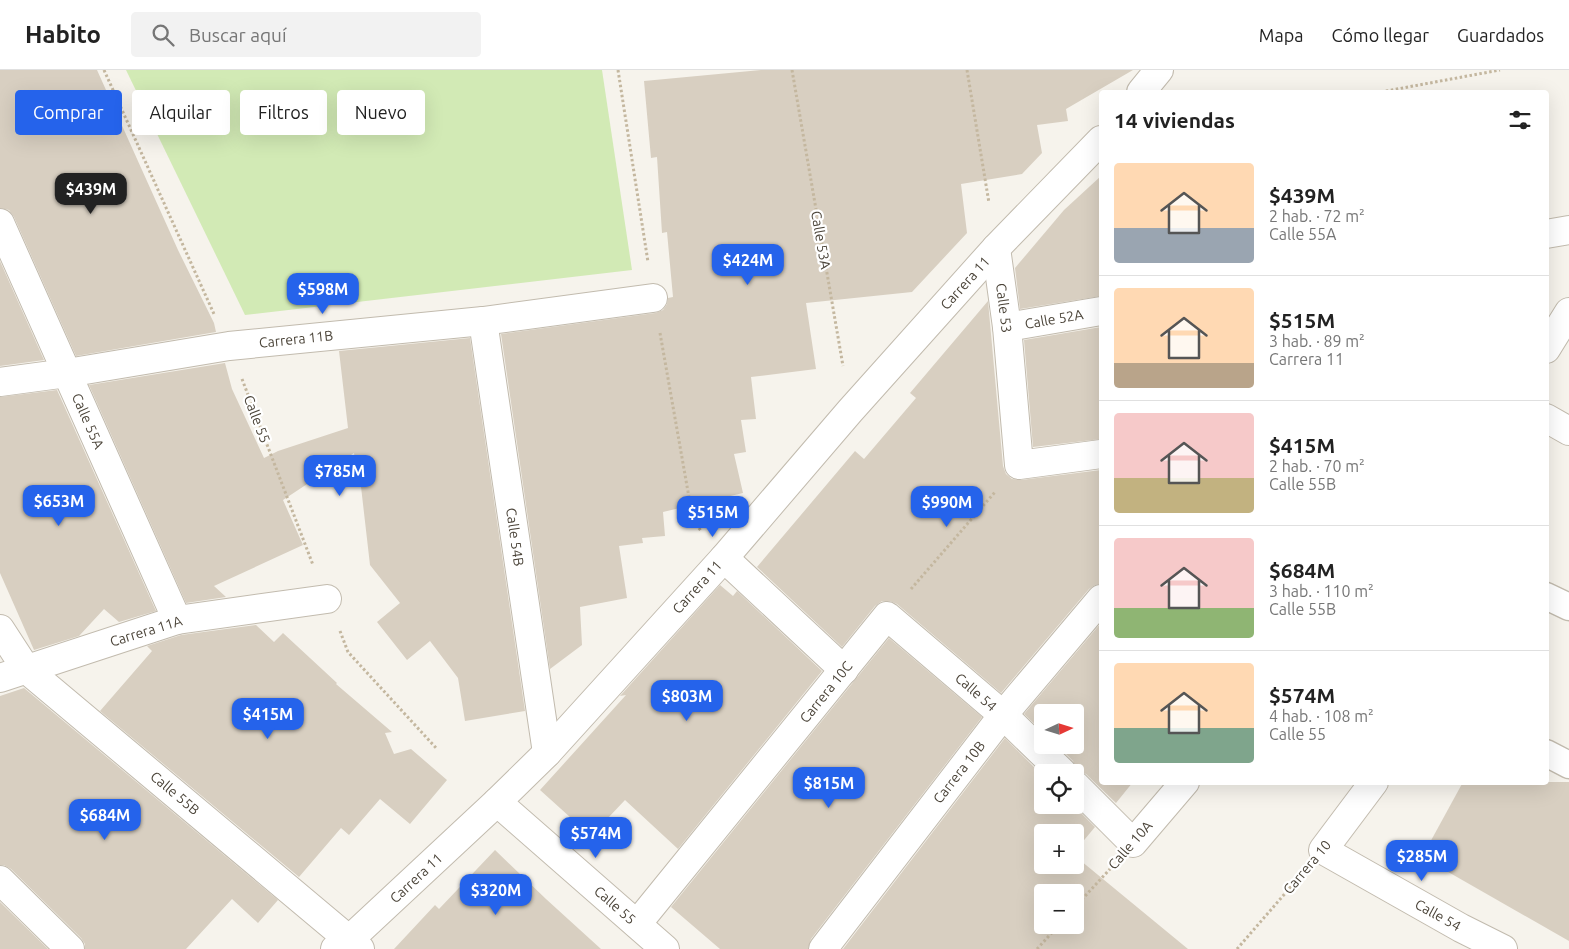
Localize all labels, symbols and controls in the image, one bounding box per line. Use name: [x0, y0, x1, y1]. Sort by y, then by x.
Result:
search box: [131, 12, 481, 57]
text: Habito: [25, 21, 101, 48]
icon: search: [149, 21, 177, 49]
text: Buscar aquí: [189, 24, 287, 46]
text: Mapa: [1259, 25, 1304, 45]
text: Cómo llegar: [1332, 25, 1429, 45]
text: Guardados: [1457, 25, 1544, 45]
chip: Comprar: [15, 90, 122, 135]
chip: Alquilar: [132, 90, 230, 135]
chip: Filtros: [240, 90, 327, 135]
chip: Nuevo: [337, 90, 425, 135]
icon: filters: [1506, 106, 1534, 134]
text: 14 viviendas: [1114, 108, 1235, 132]
pin: $439M: [56, 172, 126, 215]
text: $439M: [66, 180, 116, 198]
icon: home: [1154, 183, 1214, 243]
text: $439M: [1269, 183, 1335, 207]
text: 2 hab. · 72 m²: [1269, 207, 1365, 225]
street label: Calle 53A: [808, 210, 834, 270]
text: Calle 55A: [1269, 225, 1336, 243]
pin: $424M: [713, 244, 783, 286]
text: $424M: [723, 251, 773, 269]
street label: Carrera 11: [937, 253, 993, 313]
pin: $598M: [288, 272, 358, 315]
text: $598M: [298, 280, 348, 298]
street label: Calle 53: [993, 282, 1015, 334]
street label: Calle 52A: [1024, 306, 1084, 332]
icon: home: [1154, 308, 1214, 368]
text: $515M: [1269, 308, 1335, 332]
street label: Carrera 11B: [258, 327, 334, 351]
text: 3 hab. · 89 m²: [1269, 332, 1365, 350]
text: Carrera 11: [1269, 350, 1344, 368]
street label: Calle 55A: [69, 391, 107, 451]
street label: Calle 55: [241, 393, 273, 445]
icon: home: [1154, 433, 1214, 493]
text: $415M: [1269, 433, 1335, 457]
pin: $785M: [305, 454, 375, 497]
text: 2 hab. · 70 m²: [1269, 457, 1365, 475]
text: $785M: [315, 462, 365, 480]
text: Calle 55B: [1269, 475, 1336, 493]
pin: $653M: [24, 484, 94, 527]
pin: $990M: [912, 486, 982, 528]
text: $653M: [34, 492, 84, 510]
text: $990M: [922, 493, 972, 511]
pin: $515M: [678, 496, 748, 538]
text: $515M: [688, 503, 738, 521]
street label: Calle 54B: [503, 507, 527, 567]
street label: Carrera 11: [669, 557, 725, 617]
icon: home: [1154, 558, 1214, 618]
text: $684M: [1269, 558, 1335, 582]
text: 3 hab. · 110 m²: [1269, 582, 1374, 600]
text: Calle 55B: [1269, 600, 1336, 618]
street label: Carrera 11A: [108, 612, 184, 650]
street label: Carrera 10C: [796, 658, 856, 726]
street label: Calle 54: [952, 670, 1000, 714]
pin: $803M: [652, 680, 722, 722]
icon: home: [1154, 683, 1214, 743]
text: $574M: [1269, 683, 1335, 707]
text: $803M: [662, 687, 712, 705]
pin: $415M: [233, 698, 303, 740]
north arrow: [1034, 704, 1084, 754]
map controls: [1034, 704, 1084, 934]
text: $415M: [243, 705, 293, 723]
text: 4 hab. · 108 m²: [1269, 707, 1374, 725]
text: Calle 55: [1269, 725, 1326, 743]
street label: Carrera 10B: [930, 738, 988, 806]
button: locate: [1034, 764, 1084, 814]
pin: $815M: [794, 766, 864, 809]
street label: Calle 55B: [147, 768, 203, 818]
text: $815M: [804, 774, 854, 792]
pin: $684M: [70, 798, 140, 841]
text: $684M: [80, 806, 130, 824]
pin: $574M: [561, 816, 631, 859]
street label: Calle 10A: [1105, 817, 1155, 873]
text: $574M: [571, 824, 621, 842]
button: +: [1034, 824, 1084, 874]
street label: Carrera 10: [1280, 837, 1334, 897]
pin: $285M: [1387, 840, 1457, 882]
text: $285M: [1397, 847, 1447, 865]
street label: Carrera 11: [387, 850, 445, 906]
pin: $320M: [461, 874, 531, 916]
text: $320M: [471, 881, 521, 899]
street label: Calle 55: [591, 883, 639, 927]
button: −: [1034, 884, 1084, 934]
street label: Calle 54: [1412, 896, 1464, 934]

